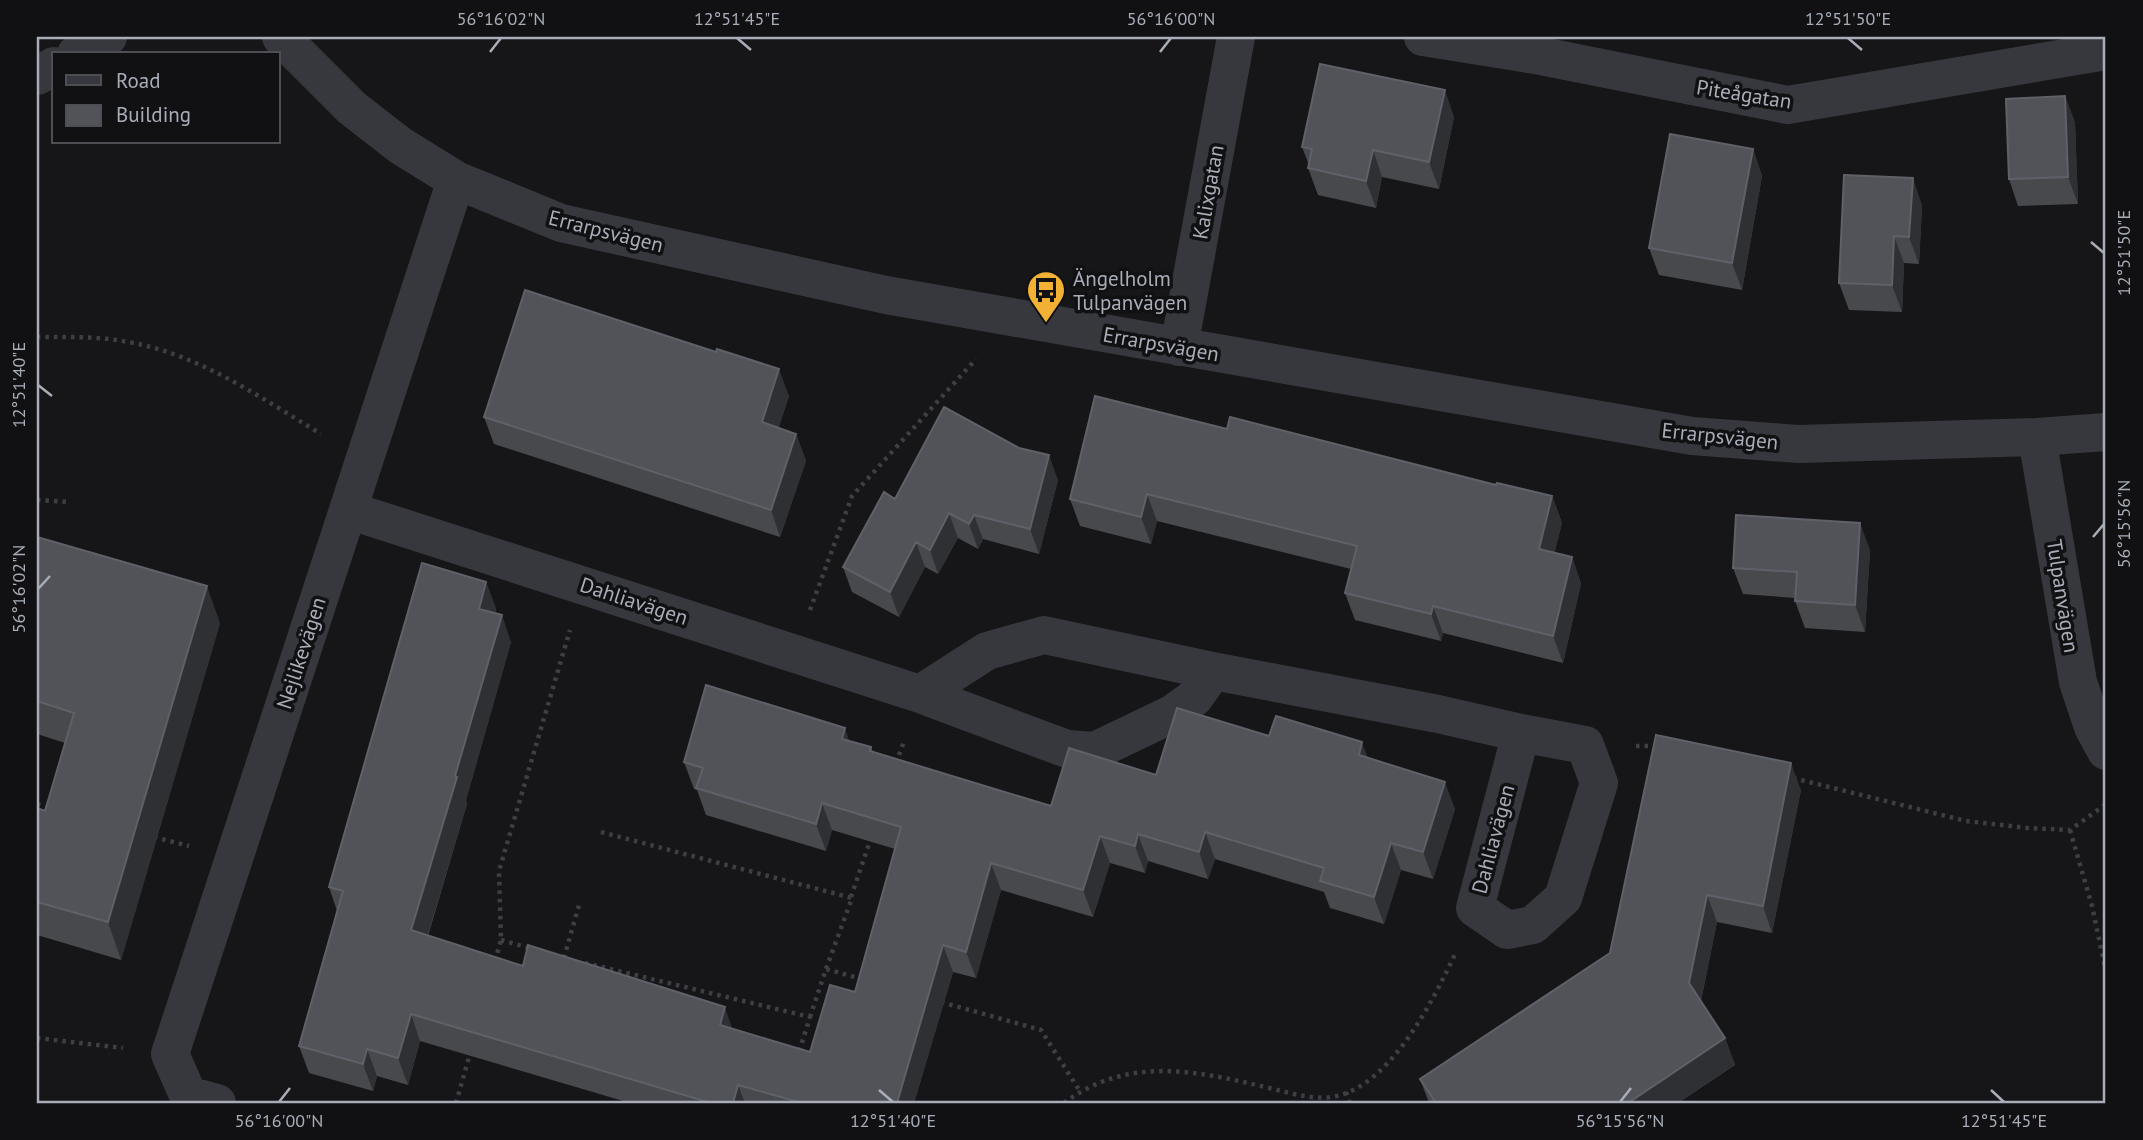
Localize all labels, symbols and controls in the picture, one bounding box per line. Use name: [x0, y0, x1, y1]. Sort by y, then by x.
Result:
text: 56°16'02"N: [457, 7, 545, 30]
text: 12°51'45"E: [694, 7, 780, 30]
text: 56°16'00"N: [1127, 7, 1215, 30]
text: 12°51'50"E: [1805, 7, 1891, 30]
legend: [52, 52, 280, 144]
text: Road: [116, 67, 160, 94]
street label: Piteågatan: [1694, 73, 1794, 115]
text: Building: [116, 101, 191, 128]
street label: Kalixgatan: [1186, 143, 1230, 241]
street label: Errarpsvägen: [546, 204, 666, 258]
text: 12°51'50"E: [2112, 210, 2135, 296]
place label: Ängelholm Tulpanvägen: [1073, 265, 1187, 316]
bus stop icon: Ängelholm Tulpanvägen: [1025, 269, 1067, 324]
street label: Errarpsvägen: [1101, 321, 1221, 367]
text: 12°51'40"E: [7, 342, 30, 428]
street label: Errarpsvägen: [1660, 416, 1780, 456]
text: 56°15'56"N: [2112, 480, 2135, 568]
street label: Tulpanvägen: [2041, 538, 2085, 654]
text: 56°16'02"N: [7, 545, 30, 633]
street label: Dahliavägen: [577, 571, 691, 631]
street label: Nejlikevägen: [270, 594, 332, 712]
street label: Dahliavägen: [1465, 782, 1521, 896]
text: 56°16'00"N: [235, 1109, 323, 1132]
text: 12°51'40"E: [850, 1109, 936, 1132]
text: 56°15'56"N: [1576, 1109, 1664, 1132]
text: 12°51'45"E: [1961, 1109, 2047, 1132]

